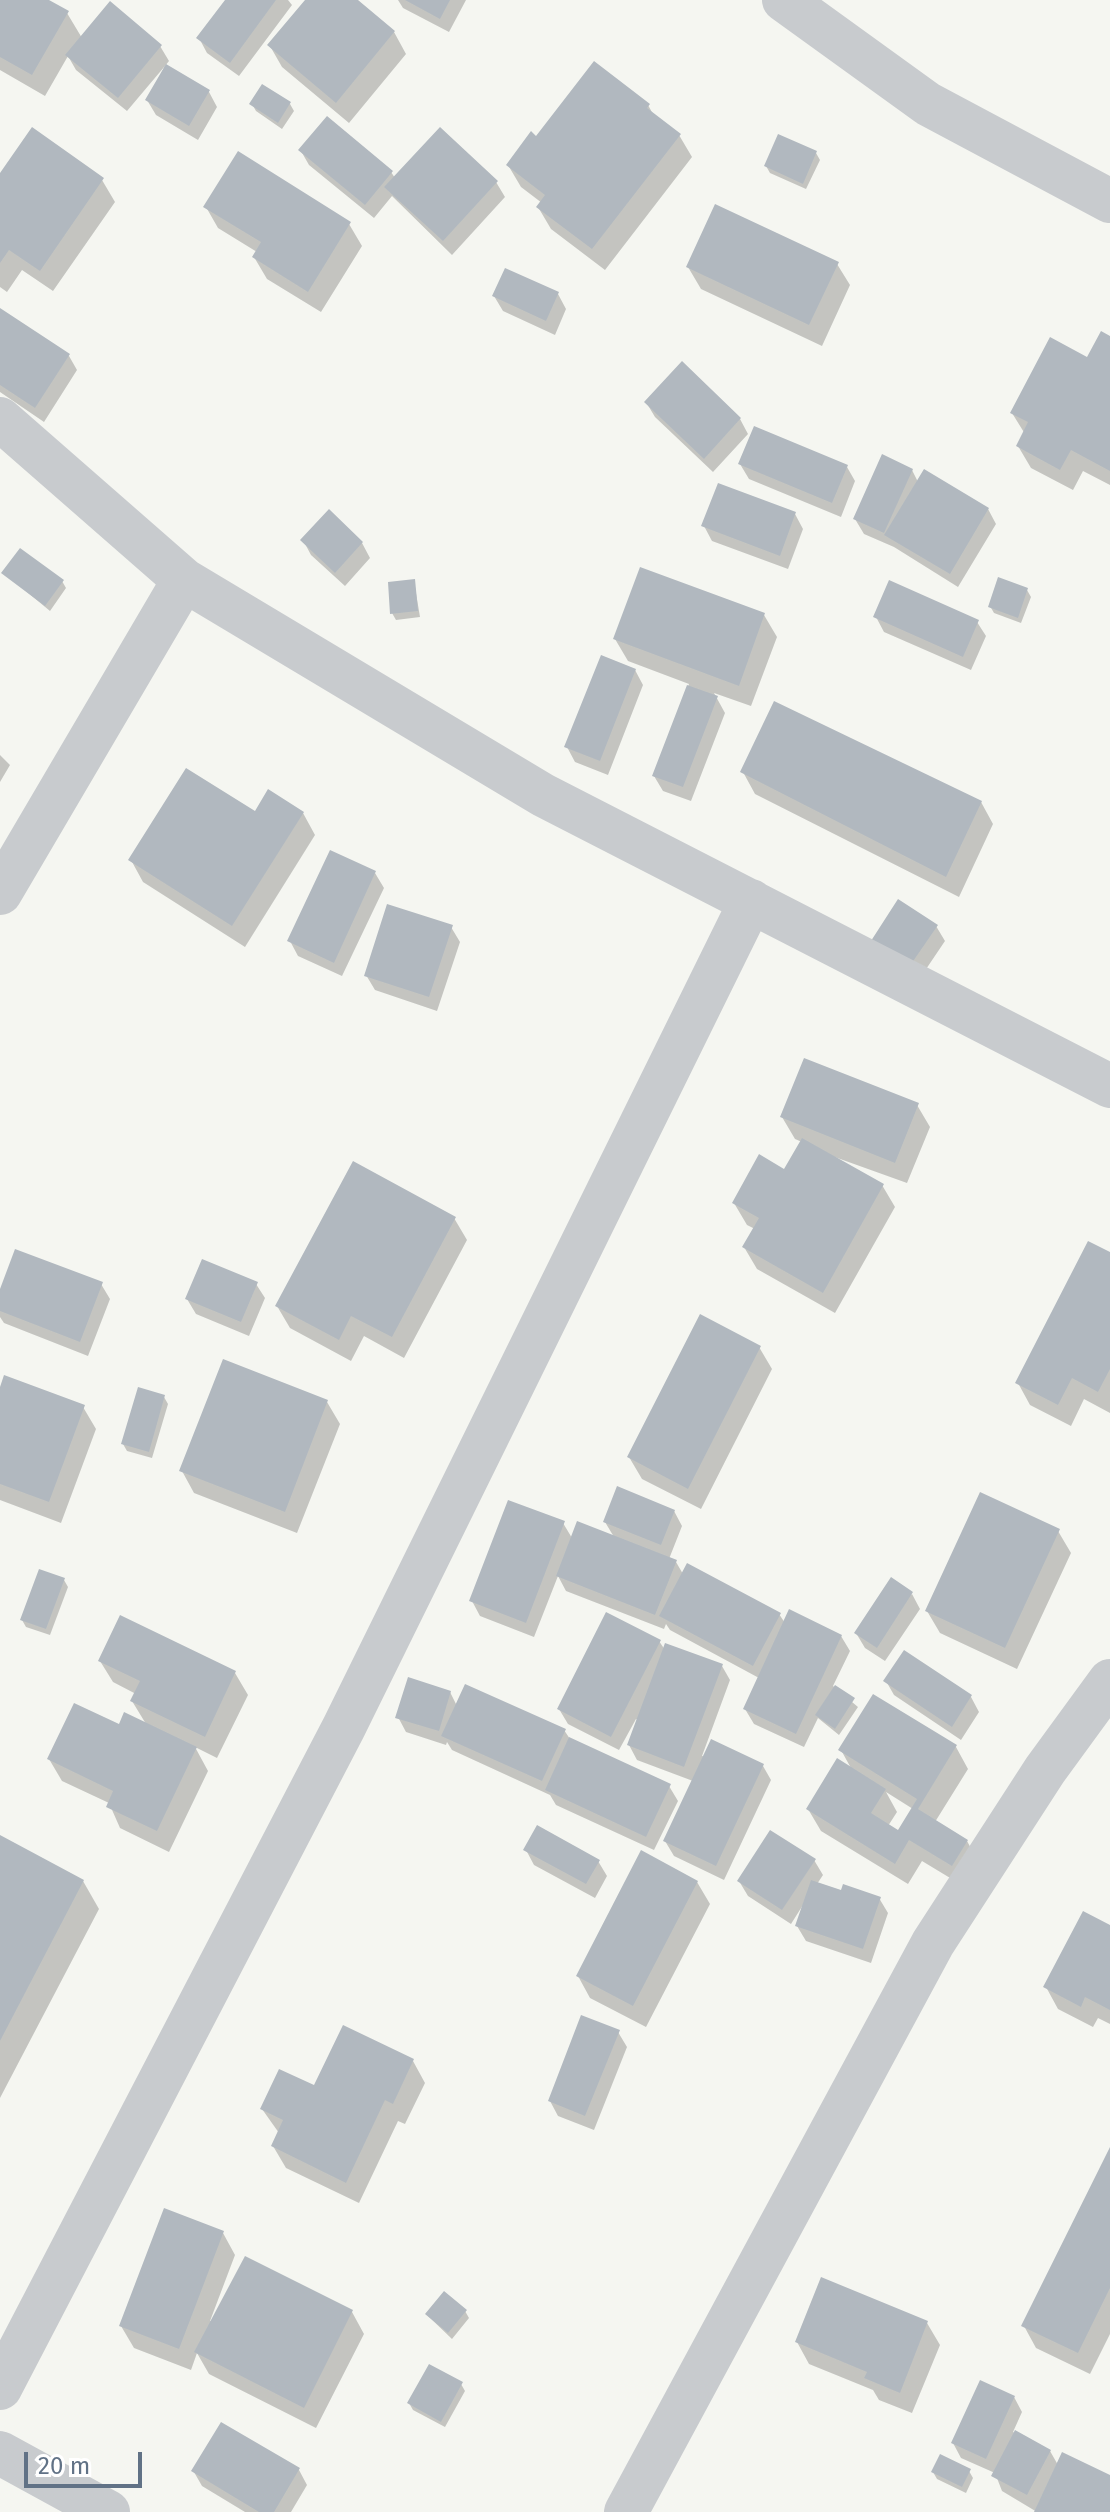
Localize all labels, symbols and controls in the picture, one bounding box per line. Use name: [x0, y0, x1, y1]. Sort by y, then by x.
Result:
scale bar: [28, 2436, 146, 2486]
text: 20 m: [38, 2452, 90, 2480]

